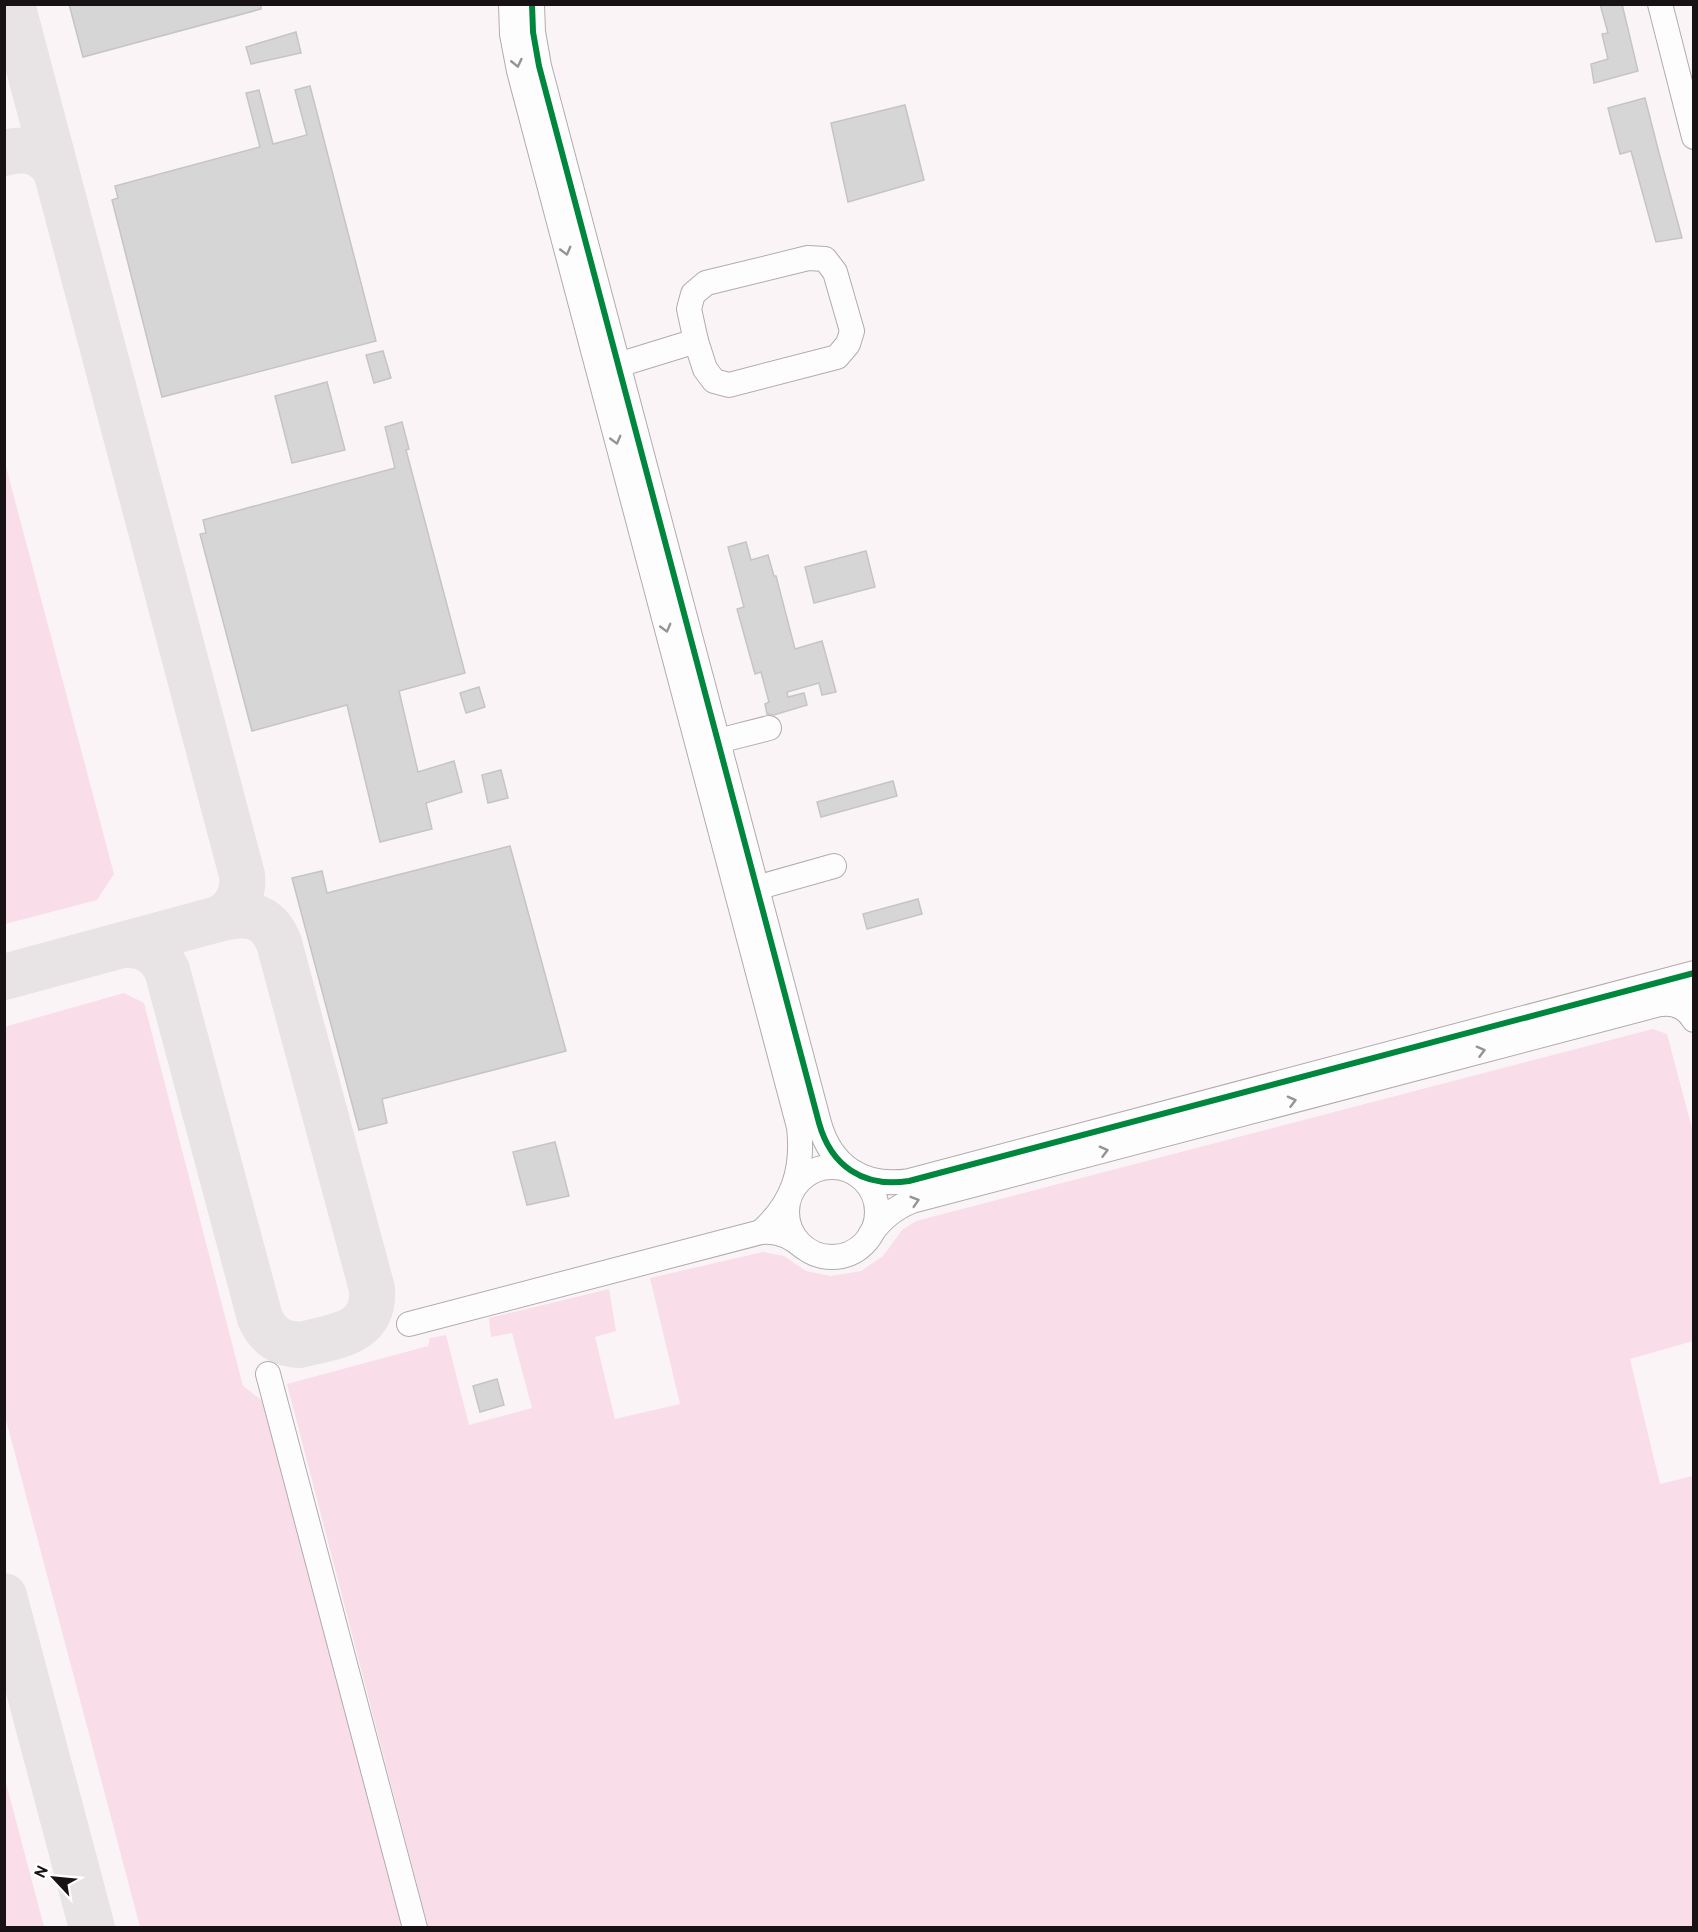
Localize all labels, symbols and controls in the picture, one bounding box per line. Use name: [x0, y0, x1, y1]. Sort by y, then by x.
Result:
one-way arrow: [510, 57, 523, 67]
one-way arrow: [559, 246, 572, 256]
one-way arrow: [609, 434, 622, 444]
one-way arrow: [659, 623, 672, 633]
one-way arrow: [1475, 1046, 1485, 1058]
one-way arrow: [1287, 1095, 1297, 1108]
one-way arrow: [1098, 1145, 1108, 1158]
one-way arrow: [909, 1196, 920, 1208]
north arrow: [24, 1848, 84, 1908]
text: N: [31, 1863, 54, 1882]

